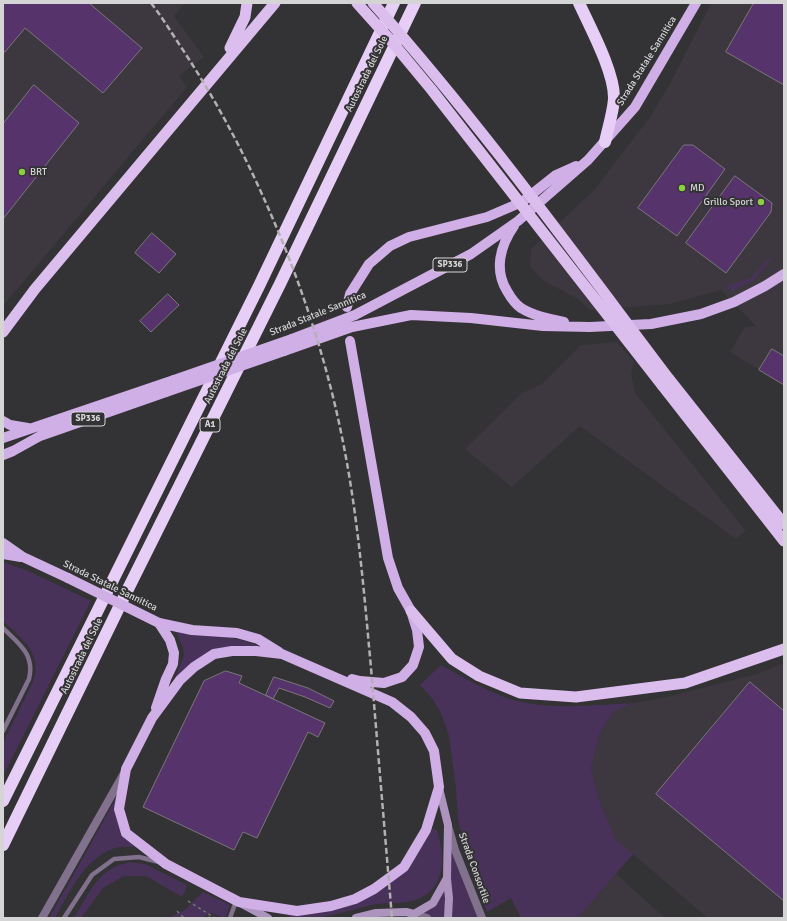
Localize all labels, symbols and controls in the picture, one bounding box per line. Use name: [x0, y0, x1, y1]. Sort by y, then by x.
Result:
street label: Strada Statale Sannitica: [615, 14, 679, 108]
street label: Autostrada del Sole: [343, 34, 391, 114]
place label: BRT: [30, 166, 47, 178]
marker: BRT: [17, 167, 27, 177]
place label: MD: [690, 182, 705, 194]
marker: MD: [677, 183, 687, 193]
place label: Grillo Sport: [704, 196, 753, 208]
marker: Grillo Sport: [756, 197, 766, 207]
road number: SP336: [433, 258, 467, 272]
street label: Strada Statale Sannitica: [268, 289, 368, 339]
street label: Autostrada del Sole: [202, 326, 250, 406]
road number: SP336: [71, 412, 105, 426]
road number: A1: [200, 418, 220, 432]
street label: Strada Statale Sannitica: [61, 558, 159, 614]
street label: Autostrada del Sole: [58, 616, 106, 696]
street label: Strada Consortile: [456, 831, 492, 905]

